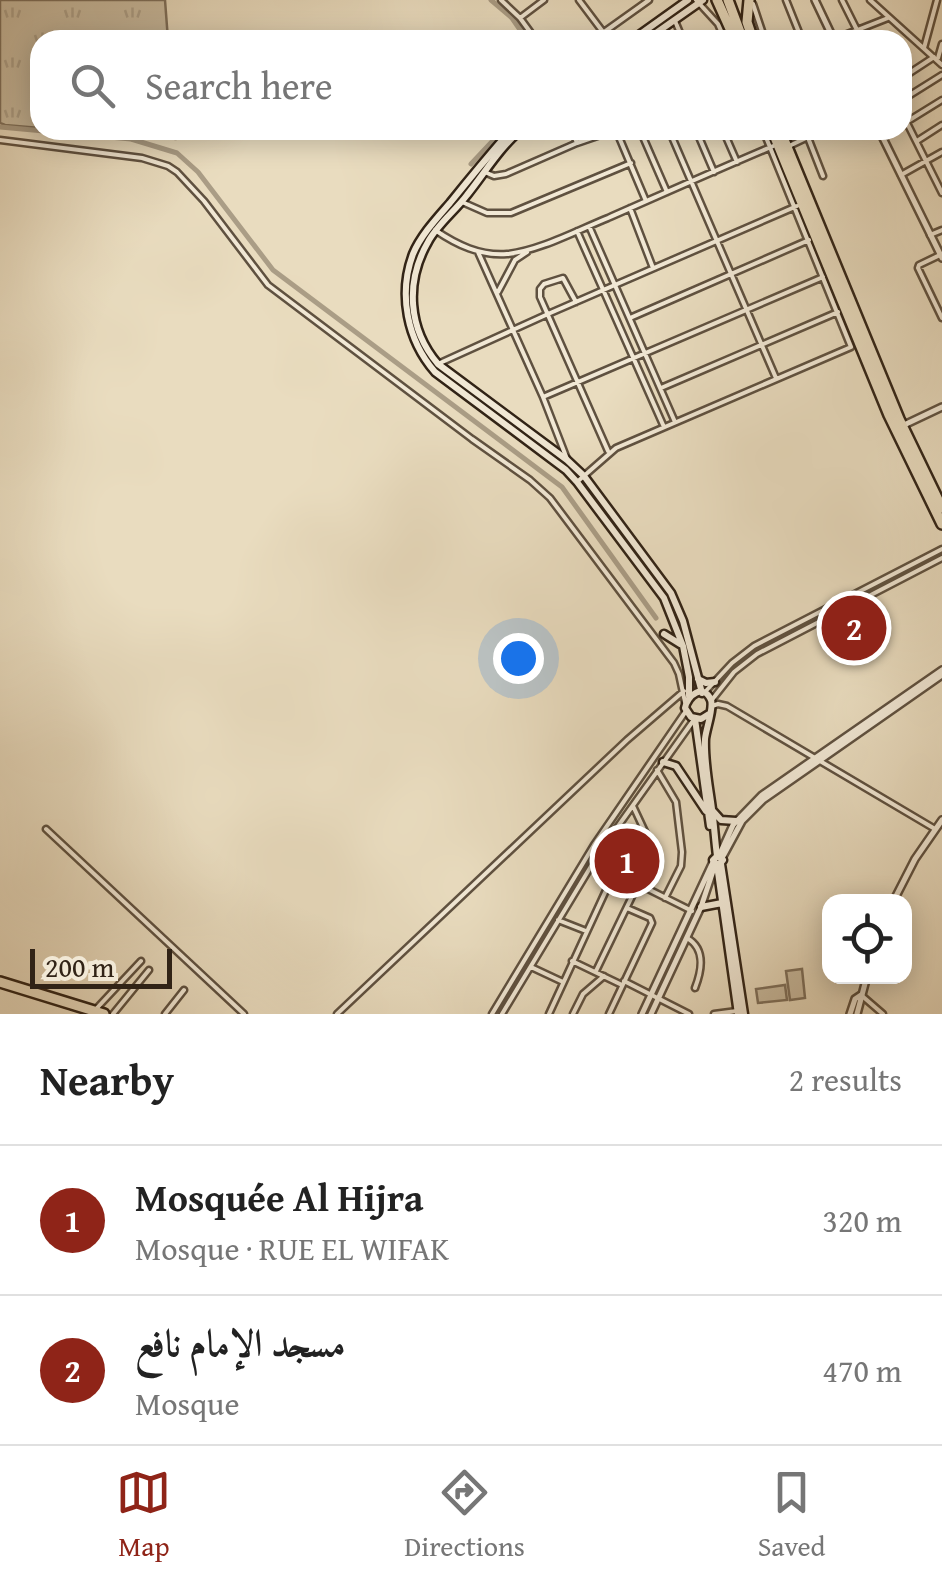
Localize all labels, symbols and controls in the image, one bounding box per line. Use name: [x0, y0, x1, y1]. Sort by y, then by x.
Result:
search box: [30, 30, 912, 140]
text: Search here: [145, 57, 333, 113]
icon: search: [65, 58, 120, 113]
pin: 2: [822, 590, 886, 666]
your location: [493, 633, 544, 684]
pin: 1: [594, 824, 660, 898]
map controls: [822, 894, 912, 984]
button: locate: [822, 894, 912, 984]
scale bar: [30, 944, 172, 988]
text: 200 m: [45, 946, 114, 987]
text: Nearby: [40, 1049, 174, 1110]
text: 2 results: [789, 1056, 902, 1103]
text: Mosquée Al Hijra: [135, 1169, 423, 1225]
text: 1: [64, 1197, 81, 1244]
text: 320 m: [823, 1197, 902, 1244]
text: Mosque · RUE EL WIFAK: [135, 1225, 449, 1272]
text: مسجد الإمام نافع: [135, 1314, 345, 1370]
text: 2: [64, 1347, 81, 1394]
text: 470 m: [823, 1347, 902, 1394]
text: Mosque: [135, 1380, 239, 1427]
tab: Map: [116, 1465, 171, 1566]
tab: Directions: [404, 1465, 525, 1566]
tab: Saved: [758, 1465, 826, 1566]

